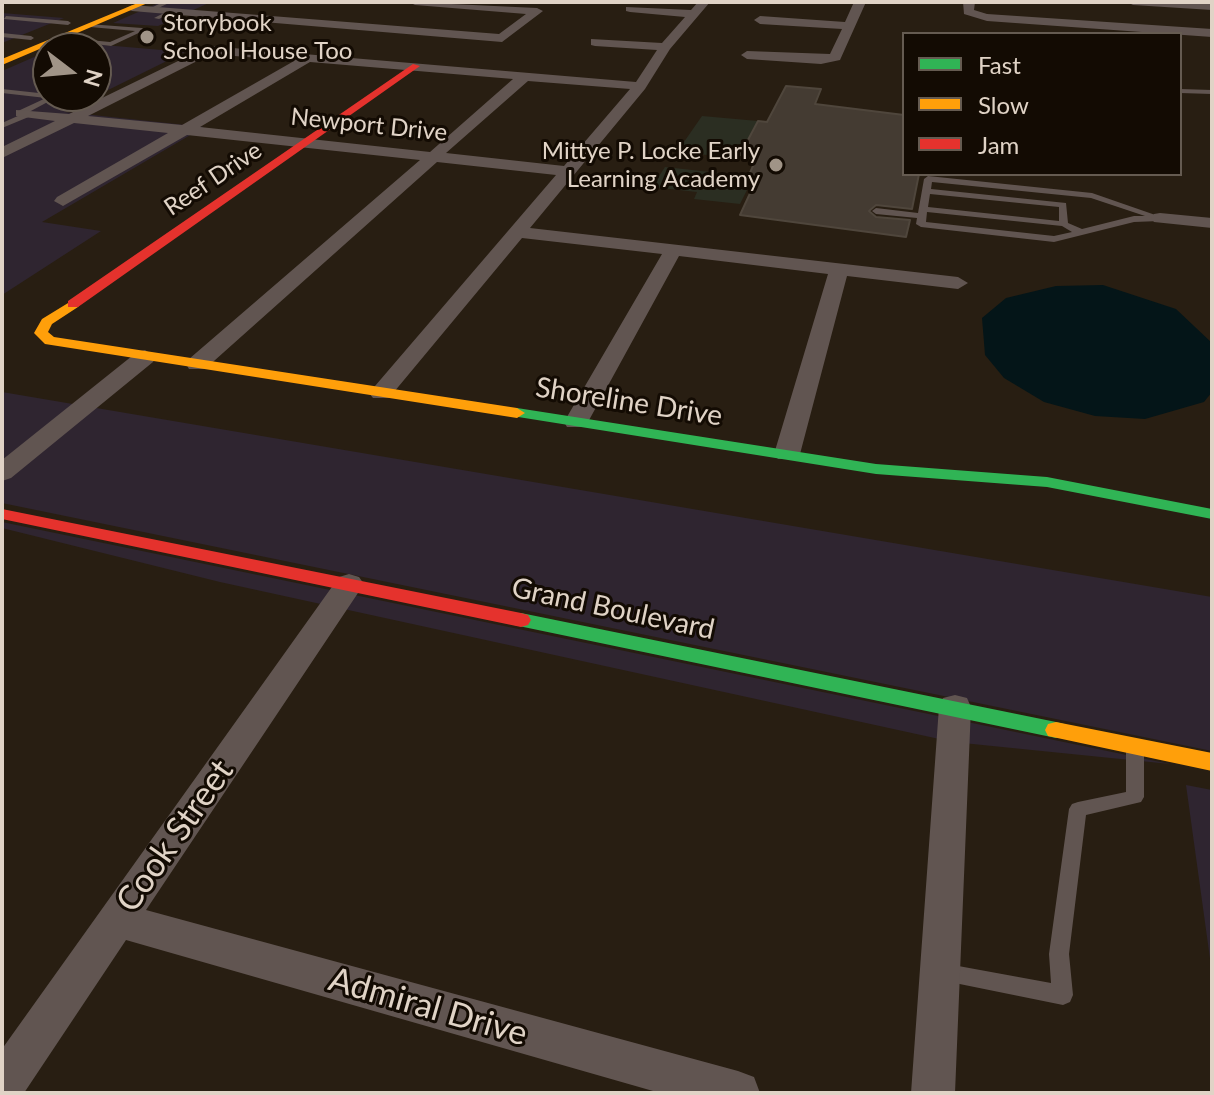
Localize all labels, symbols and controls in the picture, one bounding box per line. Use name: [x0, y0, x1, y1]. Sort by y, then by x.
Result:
place label: Storybook School House Too: [163, 9, 352, 65]
marker: Storybook School House Too: [138, 28, 156, 46]
north arrow: [32, 32, 112, 112]
legend: [902, 32, 1182, 176]
text: Fast: [978, 50, 1021, 79]
text: N: [78, 66, 109, 90]
text: Slow: [978, 90, 1029, 119]
street label: Newport Drive: [289, 102, 449, 148]
text: Jam: [978, 130, 1019, 159]
street label: Reef Drive: [159, 136, 267, 222]
place label: Mittye P. Locke Early Learning Academy: [542, 137, 760, 193]
marker: Mittye P. Locke Early Learning Academy: [767, 156, 785, 174]
street label: Shoreline Drive: [533, 371, 725, 433]
street label: Grand Boulevard: [509, 571, 717, 647]
street label: Cook Street: [108, 752, 242, 920]
street label: Admiral Drive: [324, 959, 532, 1055]

